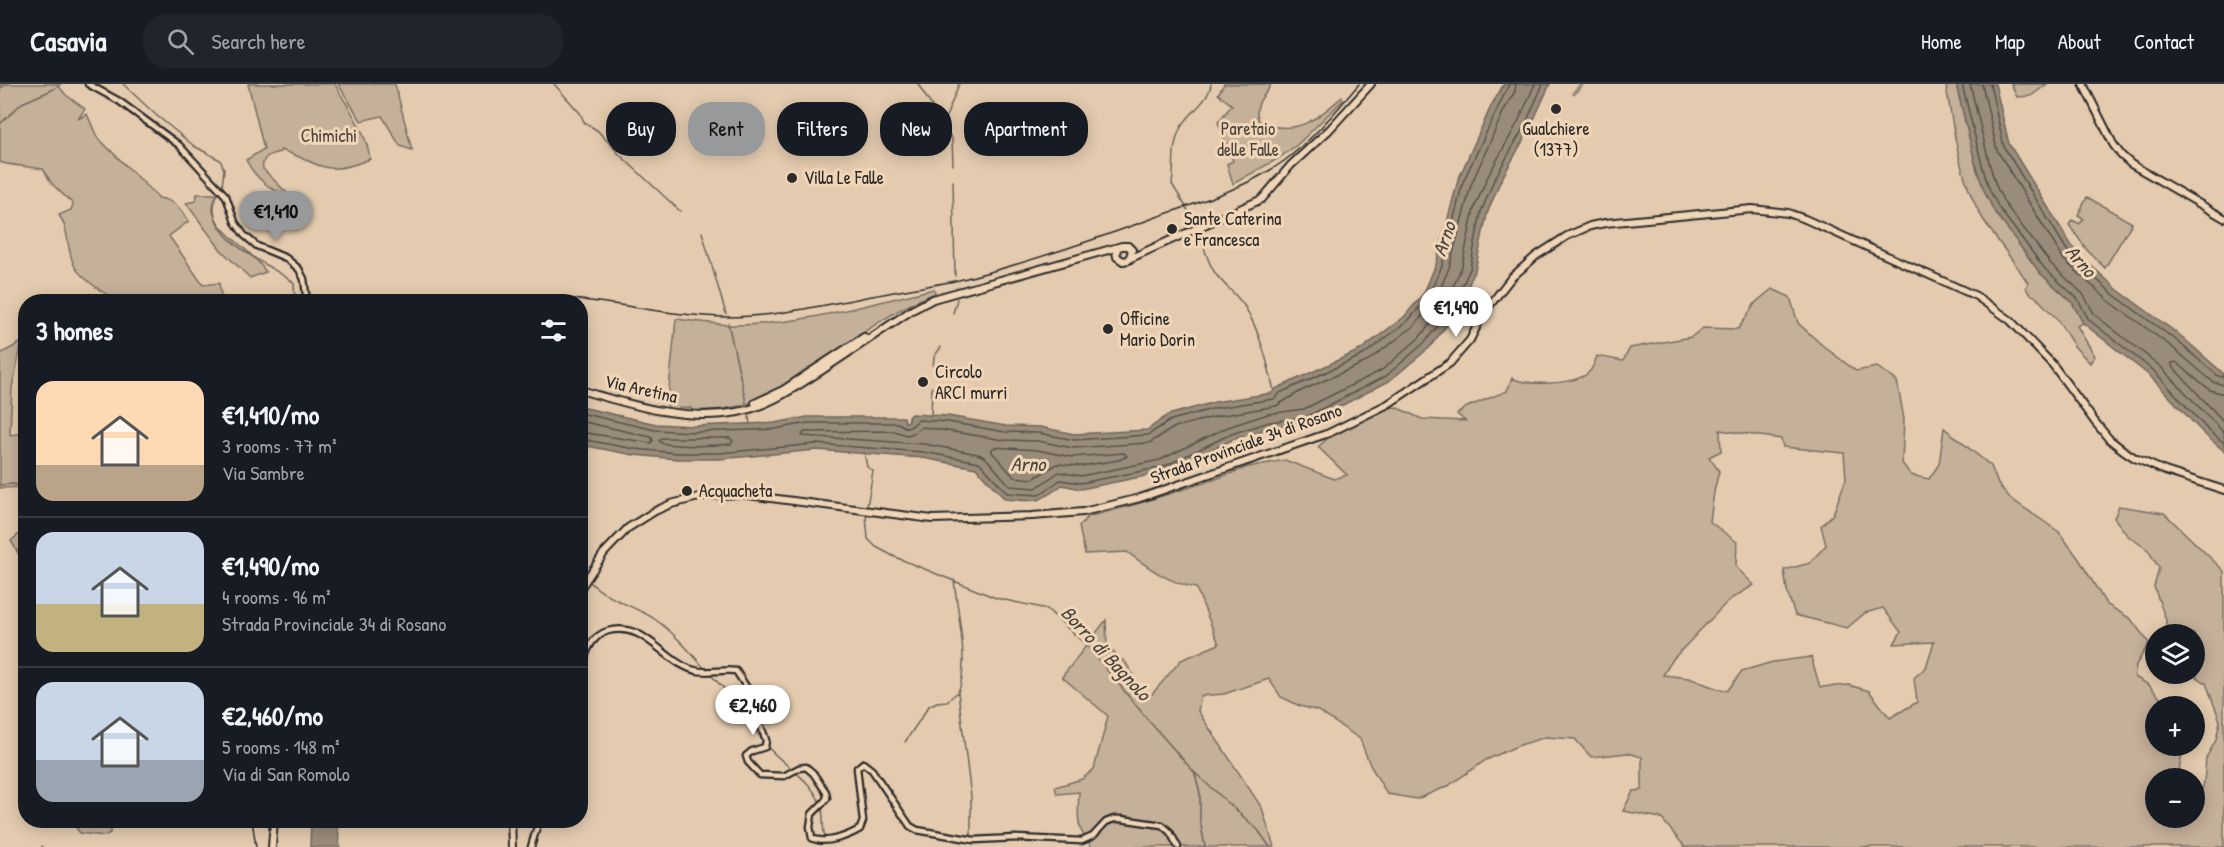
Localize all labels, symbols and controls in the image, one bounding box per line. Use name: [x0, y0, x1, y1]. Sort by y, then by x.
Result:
search box: [143, 14, 563, 68]
text: Casavia: [30, 22, 107, 60]
icon: search: [164, 25, 197, 58]
text: Search here: [212, 26, 306, 56]
text: Home: [1921, 27, 1962, 56]
text: Map: [1995, 27, 2025, 56]
text: About: [2058, 27, 2101, 56]
text: Contact: [2134, 27, 2194, 56]
chip: Buy: [606, 102, 676, 156]
chip: Rent: [688, 102, 765, 156]
chip: Filters: [777, 102, 868, 156]
chip: New: [880, 102, 952, 156]
chip: Apartment: [964, 102, 1088, 156]
marker: Gualchiere (1377): [1549, 102, 1563, 116]
park label: Paretaio delle Falle: [1217, 116, 1279, 162]
place label: Gualchiere (1377): [1522, 116, 1590, 162]
park label: Chimichi: [301, 123, 357, 148]
place label: Villa Le Falle: [804, 165, 884, 190]
marker: Villa Le Falle: [785, 171, 799, 185]
pin: €1,410: [227, 191, 325, 242]
text: €1,410: [254, 197, 298, 224]
place label: Sante Caterina e Francesca: [1184, 206, 1281, 252]
water label: Arno: [1425, 216, 1463, 260]
marker: Sante Caterina e Francesca: [1165, 222, 1179, 236]
water label: Arno: [2060, 239, 2104, 284]
pin: €1,490: [1407, 287, 1505, 338]
text: €1,490: [1434, 293, 1478, 320]
place label: Officine Mario Dorin: [1120, 306, 1195, 352]
text: 3 homes: [36, 313, 113, 348]
icon: filters: [537, 314, 570, 347]
marker: Officine Mario Dorin: [1101, 322, 1115, 336]
place label: Circolo ARCI murri: [935, 359, 1008, 405]
street label: Via Aretina: [602, 368, 680, 409]
marker: Circolo ARCI murri: [916, 375, 930, 389]
text: €1,410/mo: [222, 397, 319, 432]
street label: Strada Provinciale 34 di Rosano: [1147, 397, 1345, 490]
icon: home: [84, 405, 156, 477]
text: 3 rooms · 77 m²: [222, 432, 336, 459]
water label: Arno: [1011, 450, 1047, 477]
text: Via Sambre: [222, 459, 305, 486]
place label: Acquacheta: [699, 478, 772, 503]
marker: Acquacheta: [680, 484, 694, 498]
text: €1,490/mo: [222, 548, 319, 583]
icon: home: [84, 556, 156, 628]
text: 4 rooms · 96 m²: [222, 583, 331, 610]
water label: Borro di Bagnolo: [1055, 599, 1159, 708]
text: Strada Provinciale 34 di Rosano: [222, 610, 446, 637]
map controls: [2145, 624, 2205, 828]
button: layers: [2145, 624, 2205, 684]
pin: €2,460: [704, 685, 802, 736]
text: €2,460: [729, 691, 777, 718]
button: +: [2145, 696, 2205, 756]
text: €2,460/mo: [222, 698, 323, 733]
icon: home: [84, 706, 156, 778]
text: 5 rooms · 148 m²: [222, 733, 340, 760]
text: Via di San Romolo: [222, 760, 350, 787]
button: −: [2145, 768, 2205, 828]

